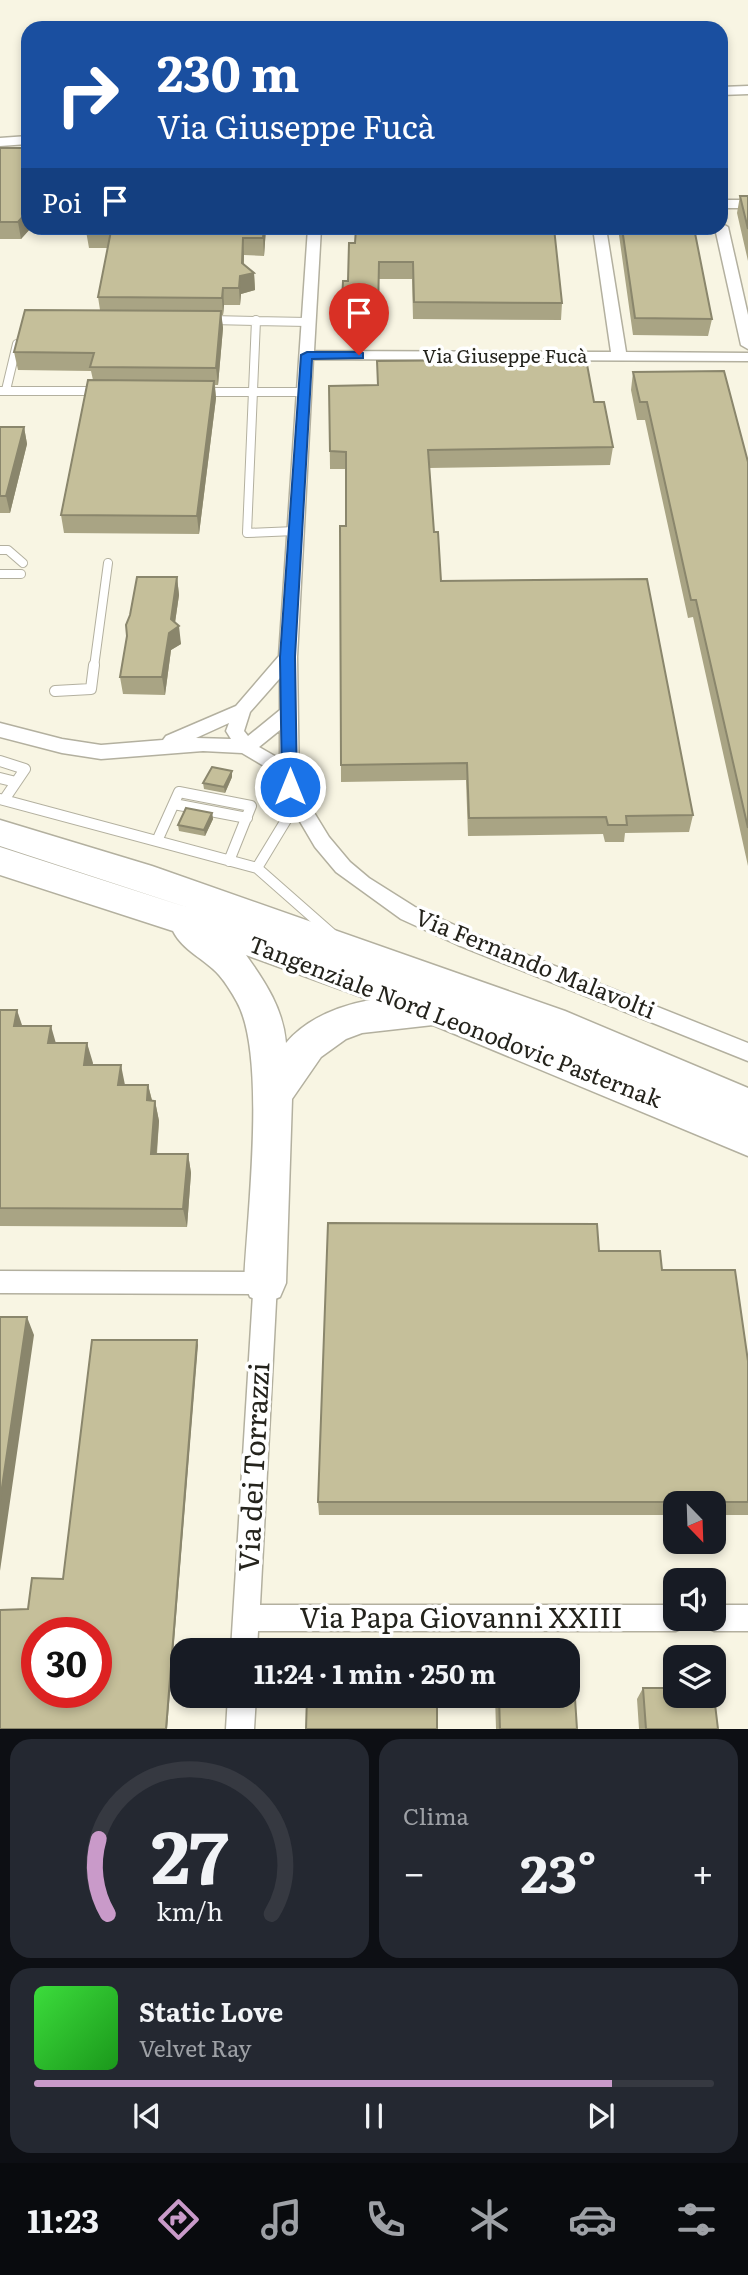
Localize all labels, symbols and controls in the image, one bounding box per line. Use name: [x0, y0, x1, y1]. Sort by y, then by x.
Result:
text: 230 m: [157, 34, 300, 107]
icon: right: [42, 49, 133, 140]
text: Via Giuseppe Fucà: [157, 101, 435, 149]
text: Poi: [42, 182, 82, 221]
icon: arrive: [96, 182, 134, 220]
pin: [329, 283, 389, 355]
icon: arrive: [340, 294, 378, 332]
street label: Via Giuseppe Fucà: [422, 341, 588, 369]
position arrow: [253, 750, 327, 824]
street label: Via Fernando Malavolti: [411, 898, 661, 1026]
street label: Tangenziale Nord Leonodovic Pasternak: [244, 925, 668, 1115]
street label: Via dei Torrazzi: [226, 1361, 278, 1573]
north arrow: [663, 1491, 726, 1554]
map controls: [663, 1491, 726, 1708]
button: sound: [663, 1568, 726, 1631]
street label: Via Papa Giovanni XXIII: [300, 1595, 622, 1637]
speed limit sign: 30: [21, 1617, 112, 1708]
button: layers: [663, 1645, 726, 1708]
text: 11:24 · 1 min · 250 m: [254, 1653, 496, 1692]
text: Clima: [403, 1798, 469, 1832]
text: 27: [151, 1799, 229, 1907]
text: 23°: [520, 1832, 597, 1909]
text: −: [403, 1842, 425, 1899]
text: +: [692, 1842, 714, 1899]
text: km/h: [156, 1892, 223, 1929]
text: Static Love: [139, 1991, 283, 2030]
text: Velvet Ray: [139, 2030, 251, 2064]
icon: previous: [128, 2097, 166, 2135]
icon: pause: [355, 2097, 393, 2135]
icon: next: [582, 2097, 620, 2135]
text: 11:23: [27, 2195, 99, 2243]
icon: directions: [154, 2195, 203, 2244]
icon: music: [257, 2195, 306, 2244]
icon: phone: [361, 2195, 410, 2244]
icon: climate: [465, 2195, 514, 2244]
icon: car: [568, 2195, 617, 2244]
icon: filters: [672, 2195, 721, 2244]

